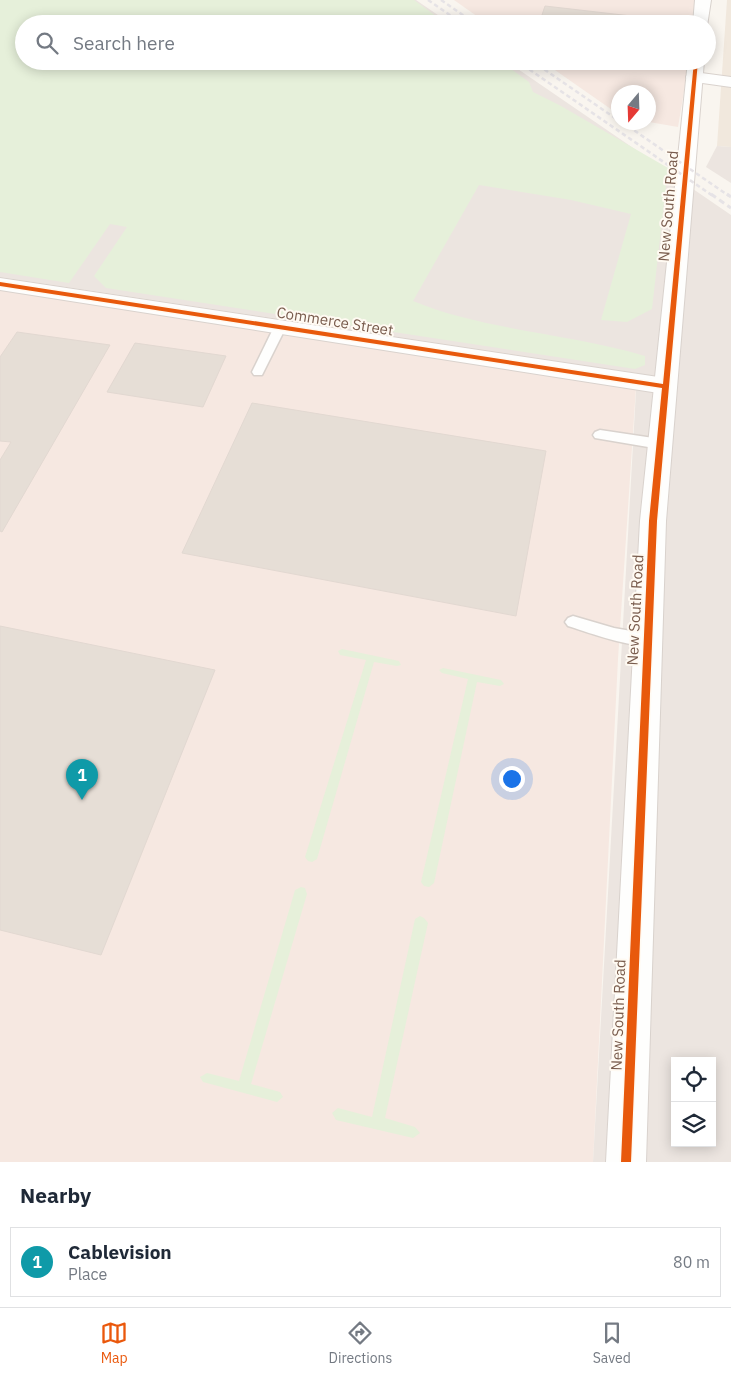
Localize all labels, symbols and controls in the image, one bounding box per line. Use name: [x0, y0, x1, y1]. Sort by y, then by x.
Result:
search box: [15, 15, 716, 70]
icon: search: [33, 29, 61, 57]
text: Search here: [73, 31, 175, 55]
north arrow: [611, 85, 656, 130]
street label: New South Road: [654, 150, 682, 262]
street label: Commerce Street: [275, 302, 395, 340]
street label: New South Road: [623, 554, 647, 666]
pin: 1: [66, 759, 98, 800]
your location: [499, 766, 525, 792]
street label: New South Road: [607, 959, 629, 1071]
map controls: [671, 1057, 716, 1147]
button: locate: [671, 1057, 716, 1102]
button: layers: [671, 1102, 716, 1147]
text: Nearby: [20, 1181, 91, 1209]
text: Cablevision: [68, 1240, 172, 1264]
text: 1: [32, 1252, 42, 1272]
text: 80 m: [673, 1252, 710, 1272]
text: Place: [68, 1264, 107, 1284]
tab: Map: [100, 1319, 128, 1367]
tab: Directions: [329, 1319, 392, 1367]
tab: Saved: [593, 1319, 631, 1367]

